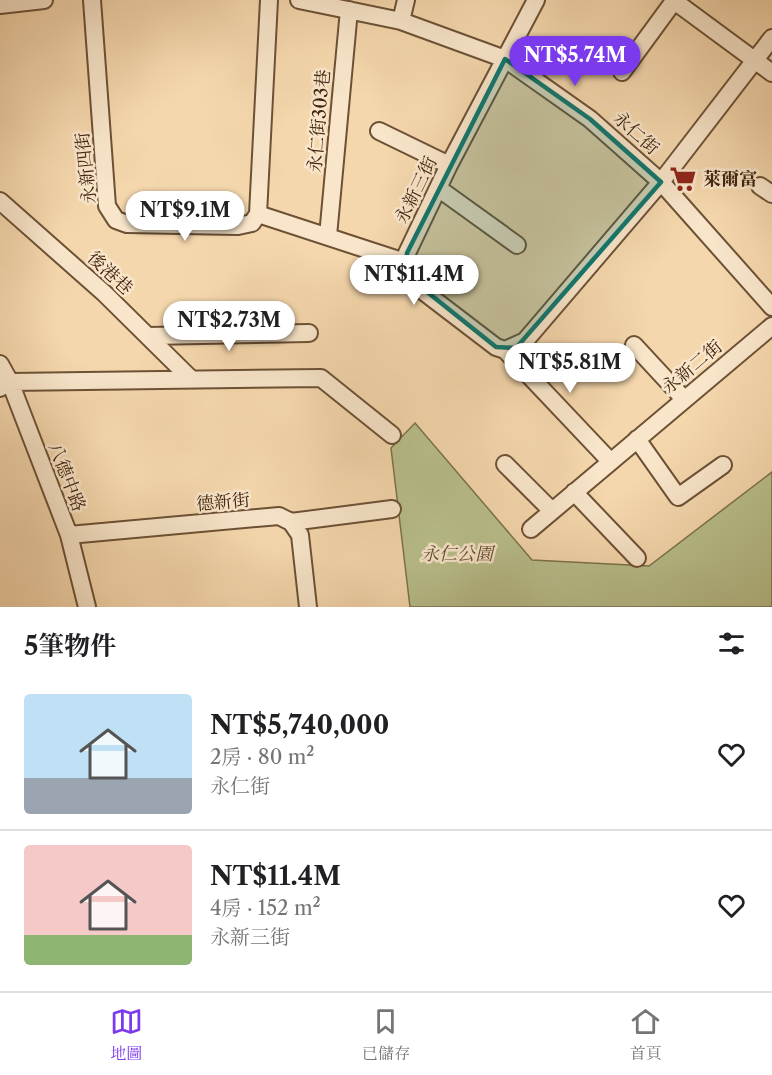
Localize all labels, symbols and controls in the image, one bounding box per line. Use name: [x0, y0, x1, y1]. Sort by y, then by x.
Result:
pin: NT$5.74M: [513, 36, 637, 87]
text: NT$5.74M: [523, 43, 627, 67]
street label: 永仁街303巷: [304, 69, 334, 173]
street label: 永仁街: [609, 107, 663, 159]
street label: 永新四街: [71, 131, 101, 205]
street label: 永新三街: [390, 153, 442, 227]
supermarket icon: 萊爾富: [668, 164, 698, 194]
place label: 萊爾富: [703, 168, 757, 190]
pin: NT$9.1M: [130, 191, 240, 242]
text: NT$9.1M: [140, 198, 230, 222]
street label: 後港巷: [83, 247, 137, 299]
pin: NT$11.4M: [352, 255, 476, 306]
text: NT$11.4M: [364, 262, 464, 286]
pin: NT$2.73M: [167, 301, 291, 352]
text: NT$2.73M: [177, 308, 281, 332]
street label: 永新二街: [657, 335, 727, 399]
pin: NT$5.81M: [508, 343, 632, 394]
text: NT$5.81M: [518, 350, 622, 374]
street label: 八德中路: [44, 439, 90, 515]
street label: 德新街: [195, 489, 251, 515]
park label: 永仁公園: [421, 543, 496, 565]
icon: filters: [715, 627, 748, 660]
text: 5筆物件: [24, 630, 116, 662]
text: NT$5,740,000: [210, 709, 389, 741]
icon: home: [72, 718, 144, 790]
icon: heart: [715, 738, 748, 771]
text: 2房 · 80 m²: [210, 745, 314, 769]
text: 永仁街: [210, 774, 270, 798]
text: NT$11.4M: [210, 860, 341, 892]
icon: home: [72, 869, 144, 941]
icon: heart: [715, 889, 748, 922]
text: 4房 · 152 m²: [210, 896, 321, 920]
text: 永新三街: [210, 925, 290, 949]
tab: 地圖: [110, 1005, 143, 1064]
tab: 已儲存: [362, 1005, 410, 1064]
tab: 首頁: [629, 1005, 662, 1064]

